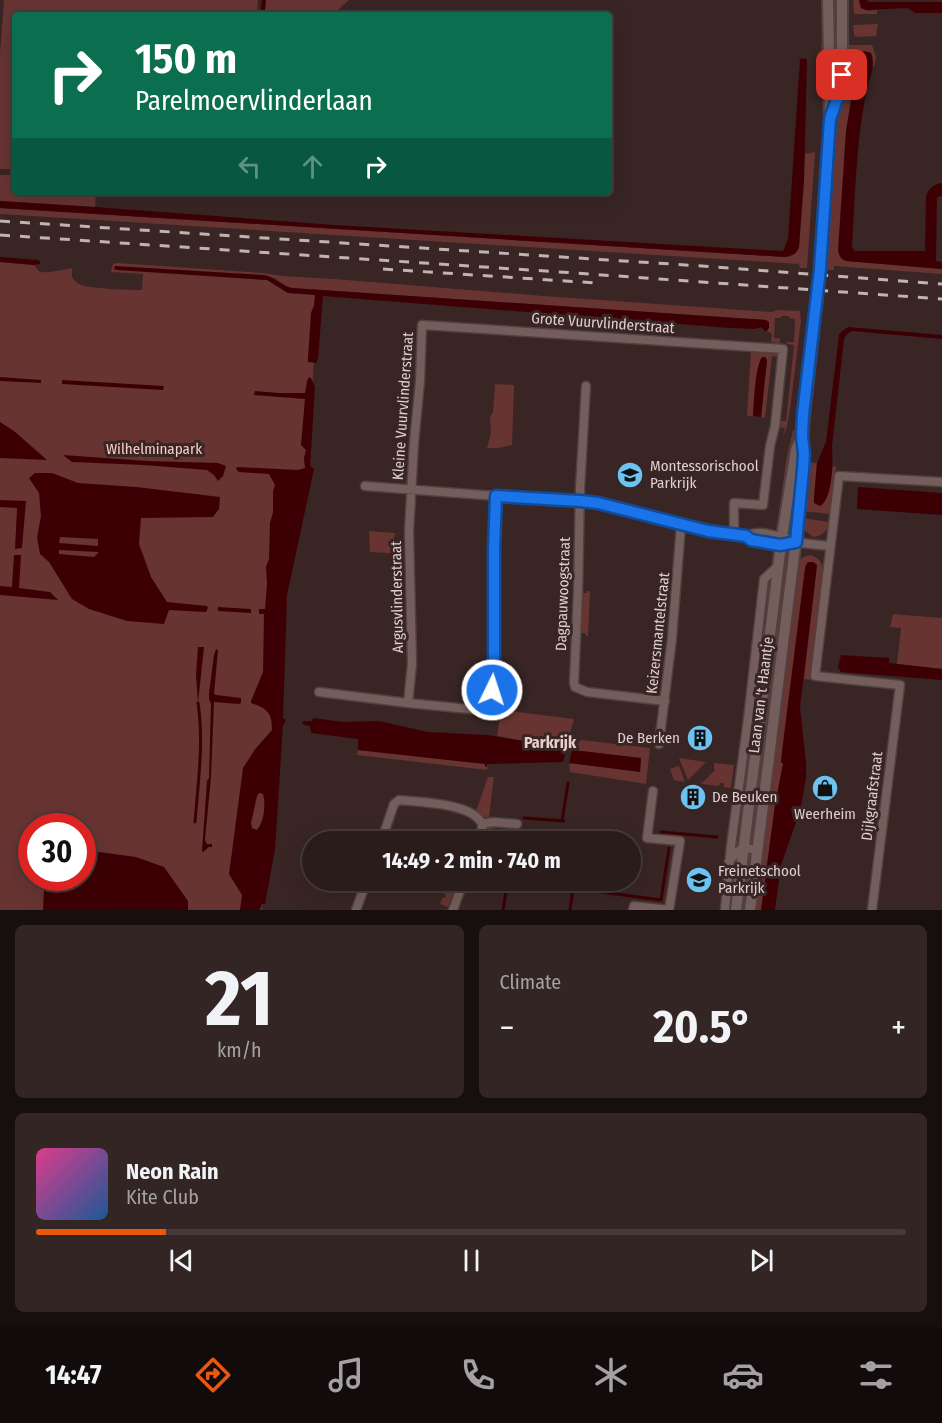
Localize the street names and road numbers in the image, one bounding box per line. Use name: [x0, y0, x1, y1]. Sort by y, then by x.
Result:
street label: Grote Vuurvlinderstraat: [531, 309, 675, 337]
street label: Kleine Vuurvlinderstraat: [389, 331, 417, 481]
street label: Dagpauwoogstraat: [552, 537, 574, 651]
street label: Argusvlinderstraat: [387, 541, 407, 653]
street label: Keizersmantelstraat: [643, 571, 673, 695]
street label: Laan van 't Haantje: [745, 636, 777, 754]
street label: Dijkgraafstraat: [858, 750, 886, 842]

